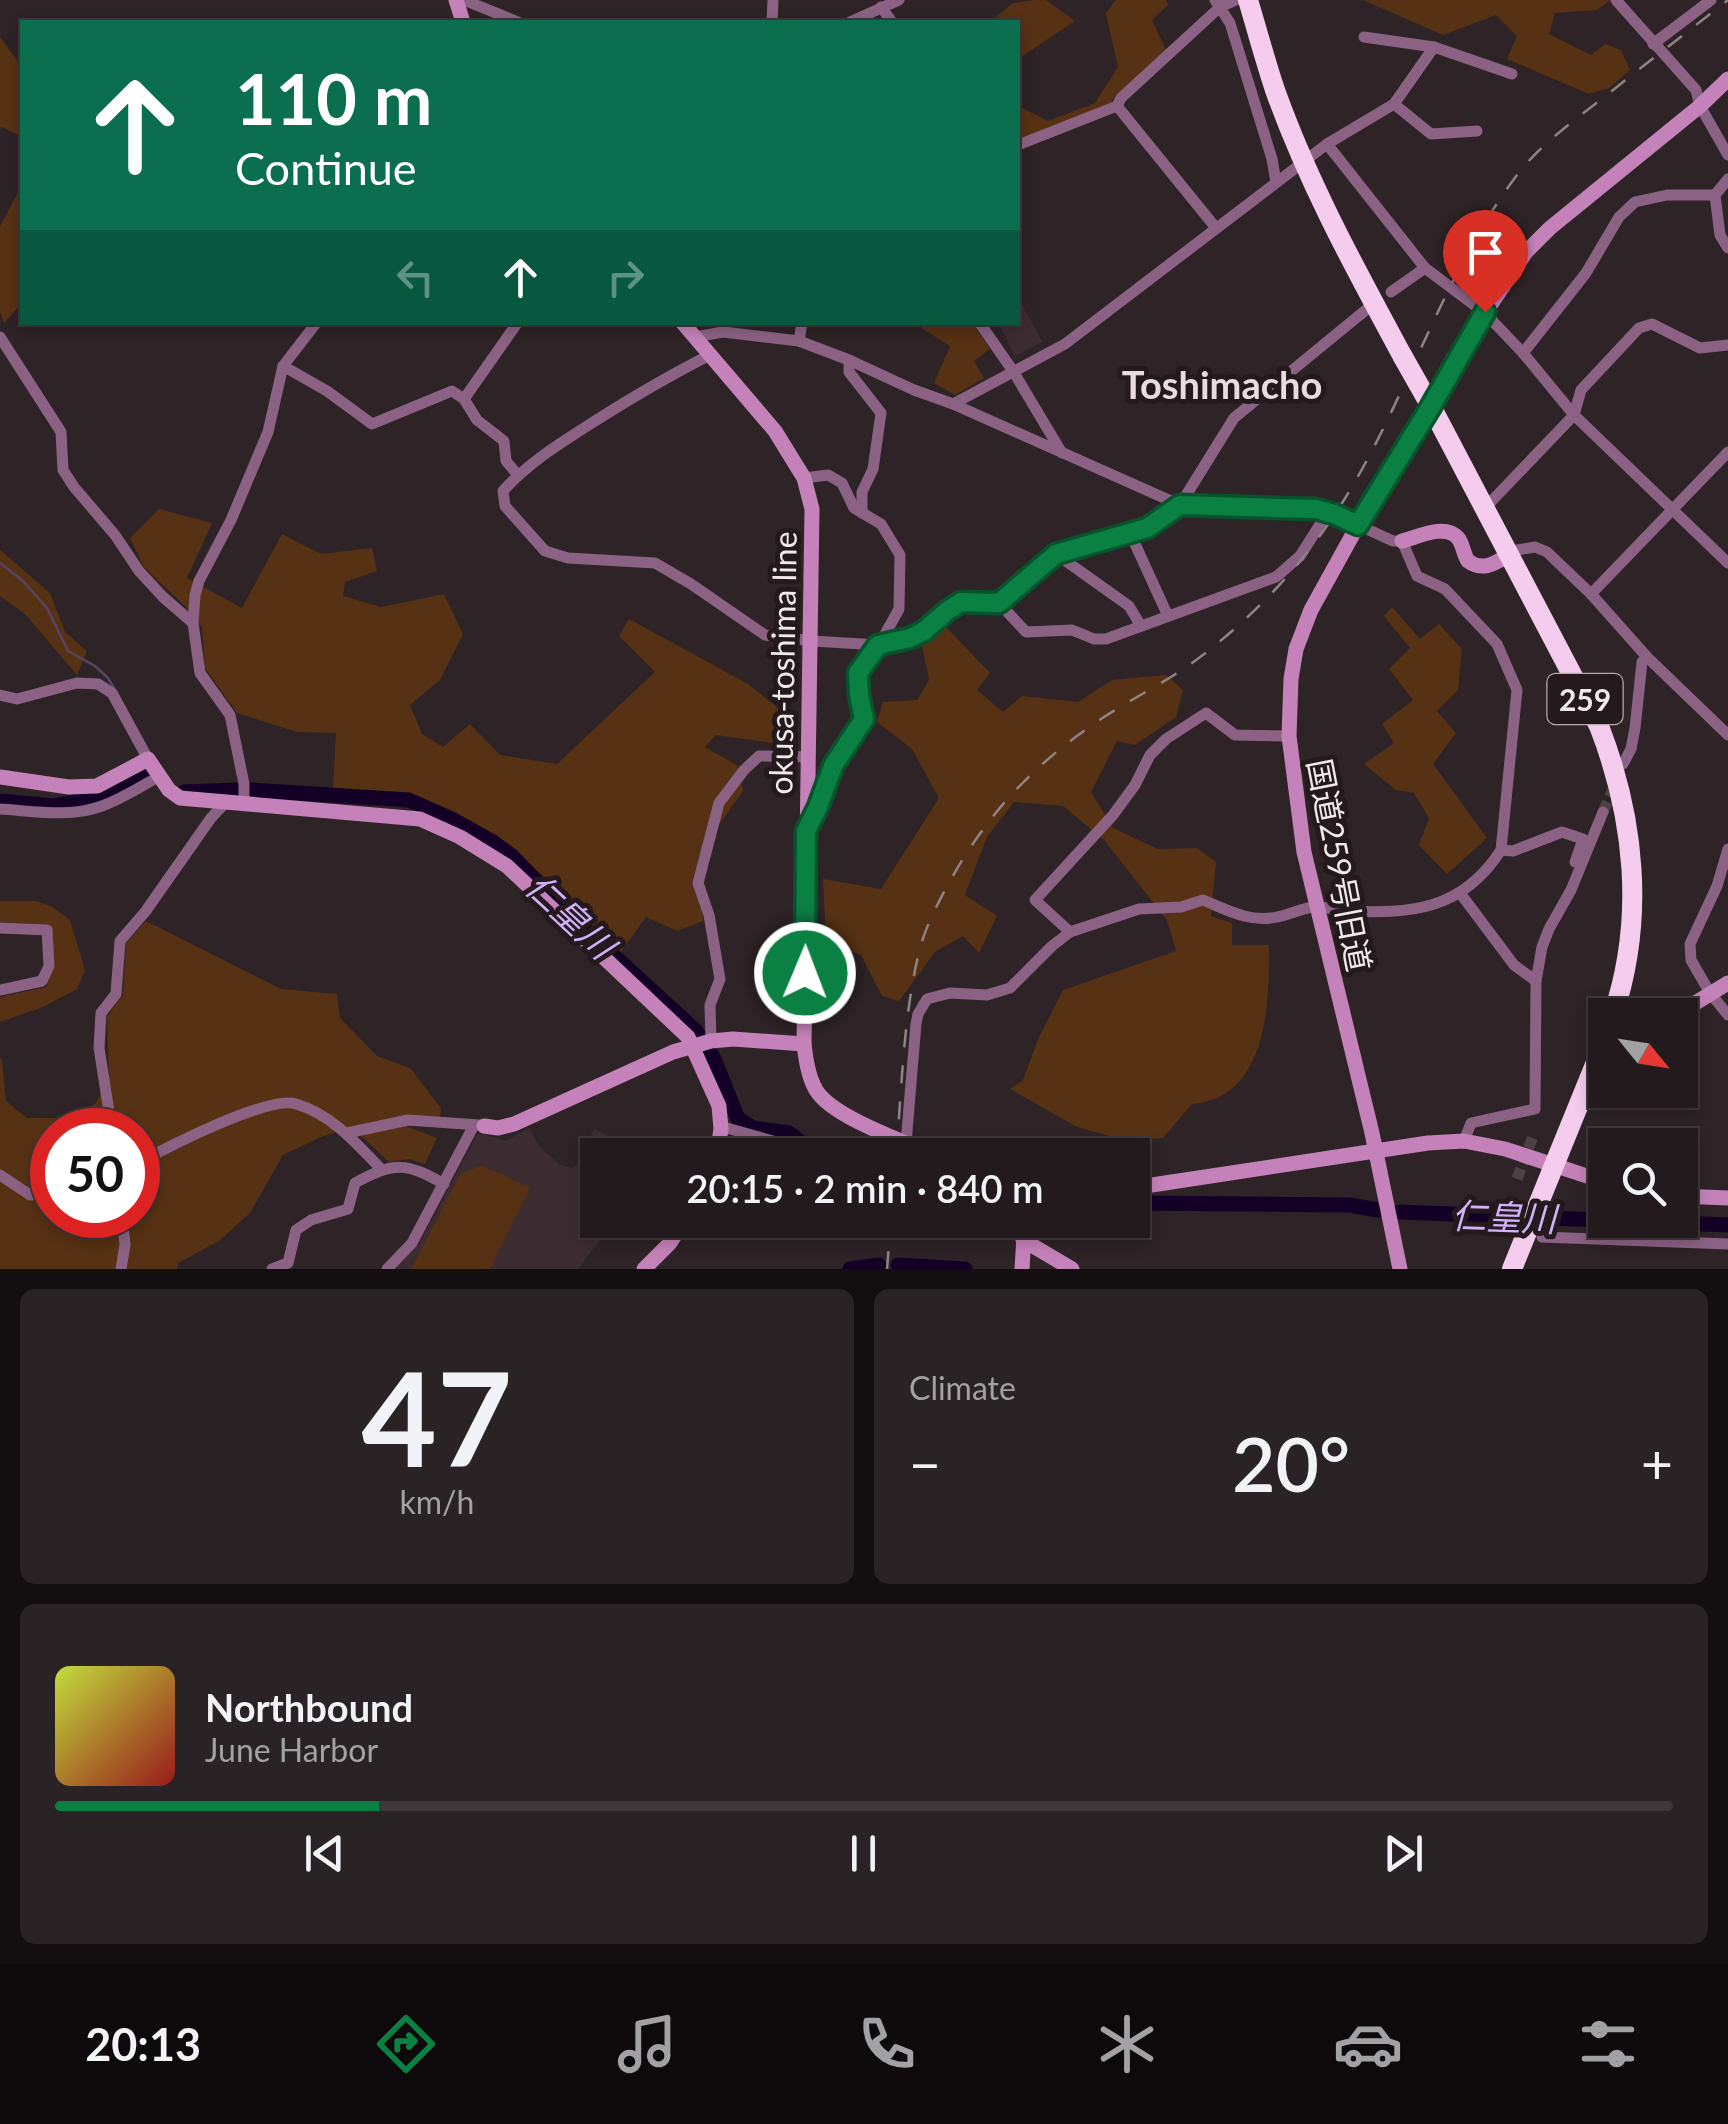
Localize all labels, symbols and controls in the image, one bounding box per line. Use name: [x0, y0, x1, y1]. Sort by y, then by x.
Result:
text: 110 m: [235, 56, 432, 140]
icon: ahead: [70, 60, 200, 190]
text: Continue: [235, 141, 417, 195]
pin: [1443, 210, 1528, 313]
icon: arrive: [1458, 225, 1513, 280]
icon: left: [388, 250, 443, 305]
icon: ahead: [493, 250, 548, 305]
icon: right: [598, 250, 653, 305]
district label: Toshimacho: [1122, 361, 1322, 407]
street label: okusa-toshima line: [760, 531, 804, 795]
road number: 259: [1548, 674, 1622, 724]
street label: 国道259号旧道: [1300, 755, 1380, 975]
water label: 仁皇川: [518, 864, 627, 969]
position arrow: [753, 921, 857, 1025]
north arrow: [1588, 998, 1698, 1108]
map controls: [1588, 998, 1698, 1238]
speed limit sign: 50: [30, 1108, 160, 1238]
button: search: [1588, 1128, 1698, 1238]
text: 20:15 · 2 min · 840 m: [687, 1165, 1043, 1211]
water label: 仁皇川: [1451, 1193, 1561, 1239]
text: 47: [362, 1339, 512, 1495]
text: Climate: [909, 1368, 1016, 1407]
text: 20°: [1232, 1418, 1350, 1508]
text: −: [909, 1430, 941, 1496]
text: +: [1641, 1430, 1673, 1496]
text: km/h: [400, 1482, 474, 1521]
text: Northbound: [205, 1684, 413, 1730]
text: June Harbor: [205, 1730, 378, 1769]
icon: previous: [297, 1826, 352, 1881]
icon: pause: [836, 1826, 891, 1881]
icon: next: [1376, 1826, 1431, 1881]
icon: directions: [371, 2009, 441, 2079]
icon: music: [612, 2009, 682, 2079]
icon: phone: [852, 2009, 922, 2079]
icon: climate: [1092, 2009, 1162, 2079]
icon: car: [1333, 2009, 1403, 2079]
icon: filters: [1573, 2009, 1643, 2079]
text: 20:13: [85, 2017, 201, 2071]

